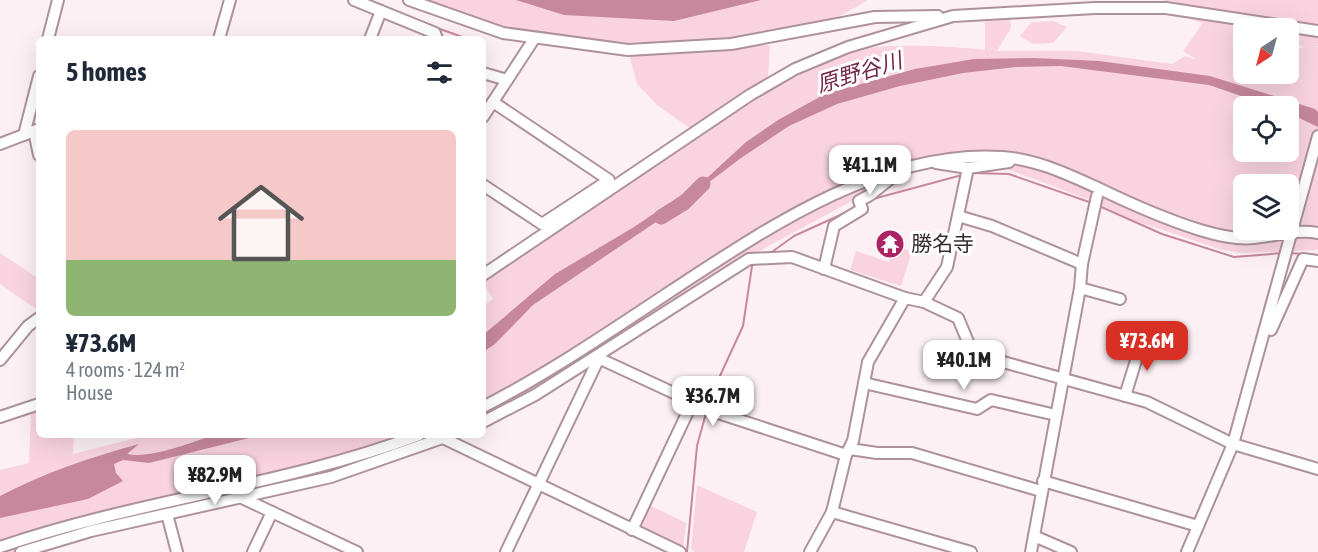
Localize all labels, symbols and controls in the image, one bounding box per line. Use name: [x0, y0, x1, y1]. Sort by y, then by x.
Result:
north arrow: [1233, 18, 1299, 84]
map controls: [1233, 18, 1299, 240]
water label: 原野谷川: [813, 46, 907, 97]
icon: filters: [423, 56, 456, 89]
text: 5 homes: [66, 57, 146, 87]
button: locate: [1233, 96, 1299, 162]
pin: ¥41.1M: [821, 145, 919, 196]
text: ¥41.1M: [843, 153, 897, 176]
icon: home: [207, 169, 315, 277]
button: layers: [1233, 174, 1299, 240]
temple icon: 勝名寺: [874, 228, 906, 260]
place label: 勝名寺: [911, 231, 974, 255]
pin: ¥73.6M: [1098, 321, 1196, 372]
text: ¥73.6M: [66, 328, 136, 358]
text: ¥73.6M: [1120, 329, 1174, 352]
pin: ¥40.1M: [915, 340, 1013, 391]
text: ¥40.1M: [937, 348, 991, 371]
text: 4 rooms · 124 m²: [66, 358, 185, 381]
pin: ¥36.7M: [664, 376, 762, 427]
text: House: [66, 381, 113, 404]
text: ¥36.7M: [686, 384, 740, 407]
pin: ¥82.9M: [166, 455, 264, 506]
text: ¥82.9M: [188, 463, 242, 486]

